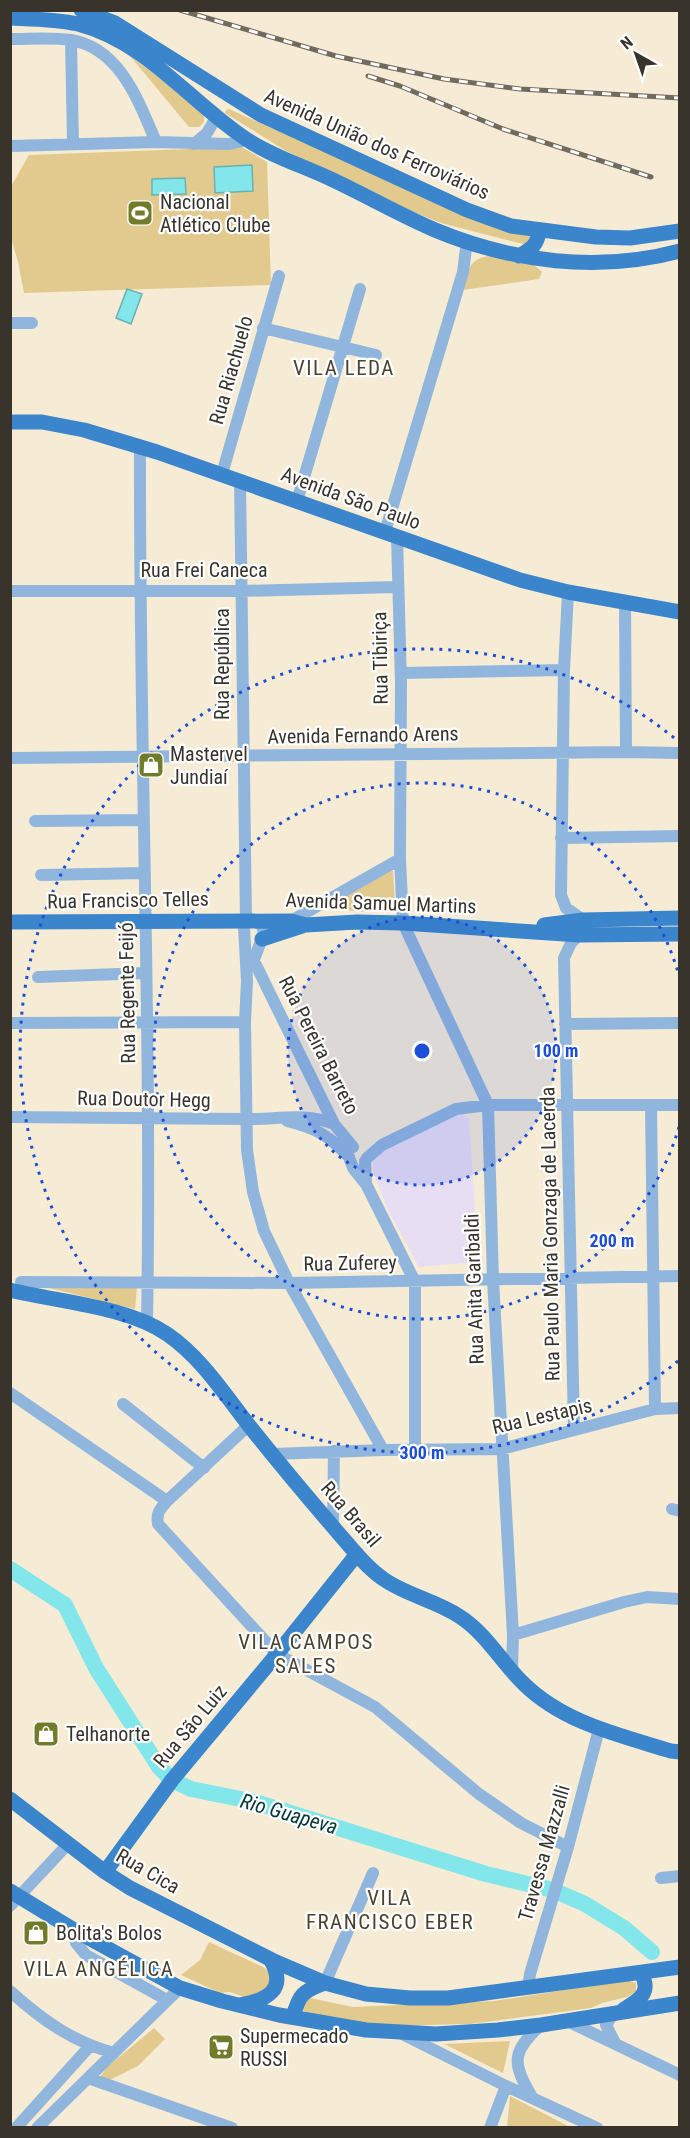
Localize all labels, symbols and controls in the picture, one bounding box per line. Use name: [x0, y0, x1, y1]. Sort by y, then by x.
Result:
north arrow: [606, 24, 666, 84]
text: N: [617, 32, 637, 53]
street label: Avenida União dos Ferroviários: [261, 83, 493, 205]
place label: Nacional Atlético Clube: [160, 190, 270, 237]
sports icon: Nacional Atlético Clube: [125, 198, 155, 228]
street label: Rua Riachuelo: [204, 313, 258, 427]
district label: VILA LEDA: [293, 356, 395, 380]
street label: Avenida São Paulo: [278, 462, 424, 534]
street label: Rua Frei Caneca: [140, 558, 268, 582]
street label: Rua República: [210, 608, 234, 720]
street label: Rua Tibiriça: [367, 611, 393, 705]
street label: Avenida Fernando Arens: [267, 721, 459, 749]
place label: Mastervel Jundiaí: [170, 742, 248, 789]
shop icon: Mastervel Jundiaí: [136, 750, 166, 780]
street label: Rua Francisco Telles: [47, 887, 209, 913]
street label: Avenida Samuel Martins: [285, 888, 477, 918]
street label: Rua Regente Feijó: [114, 922, 140, 1064]
street label: Rua Pereira Barreto: [274, 972, 364, 1118]
text: 100 m: [534, 1040, 578, 1061]
centre of rings: [412, 1041, 432, 1061]
street label: Rua Doutor Hegg: [77, 1086, 211, 1112]
street label: Rua Paulo Maria Gonzaga de Lacerda: [535, 1087, 565, 1381]
street label: Rua Anita Garibaldi: [459, 1213, 489, 1365]
text: 200 m: [590, 1230, 634, 1251]
street label: Rua Zuferey: [303, 1250, 397, 1276]
street label: Rua Lestapis: [490, 1393, 594, 1439]
text: 300 m: [400, 1442, 444, 1463]
street label: Rua Brasil: [316, 1476, 386, 1552]
district label: VILA CAMPOS SALES: [238, 1630, 374, 1678]
street label: Rua São Luiz: [148, 1680, 232, 1772]
shop icon: Telhanorte: [31, 1719, 61, 1749]
place label: Telhanorte: [66, 1722, 150, 1746]
street label: Travessa Mazzalli: [513, 1782, 575, 1924]
water label: Rio Guapeva: [238, 1789, 340, 1839]
street label: Rua Cica: [112, 1843, 184, 1899]
district label: VILA FRANCISCO EBER: [306, 1886, 474, 1934]
shop icon: Bolita's Bolos: [21, 1918, 51, 1948]
place label: Bolita's Bolos: [56, 1921, 162, 1945]
district label: VILA ANGÉLICA: [24, 1957, 174, 1981]
place label: Supermecado RUSSI: [240, 2024, 349, 2071]
supermarket icon: Supermecado RUSSI: [206, 2032, 236, 2062]

